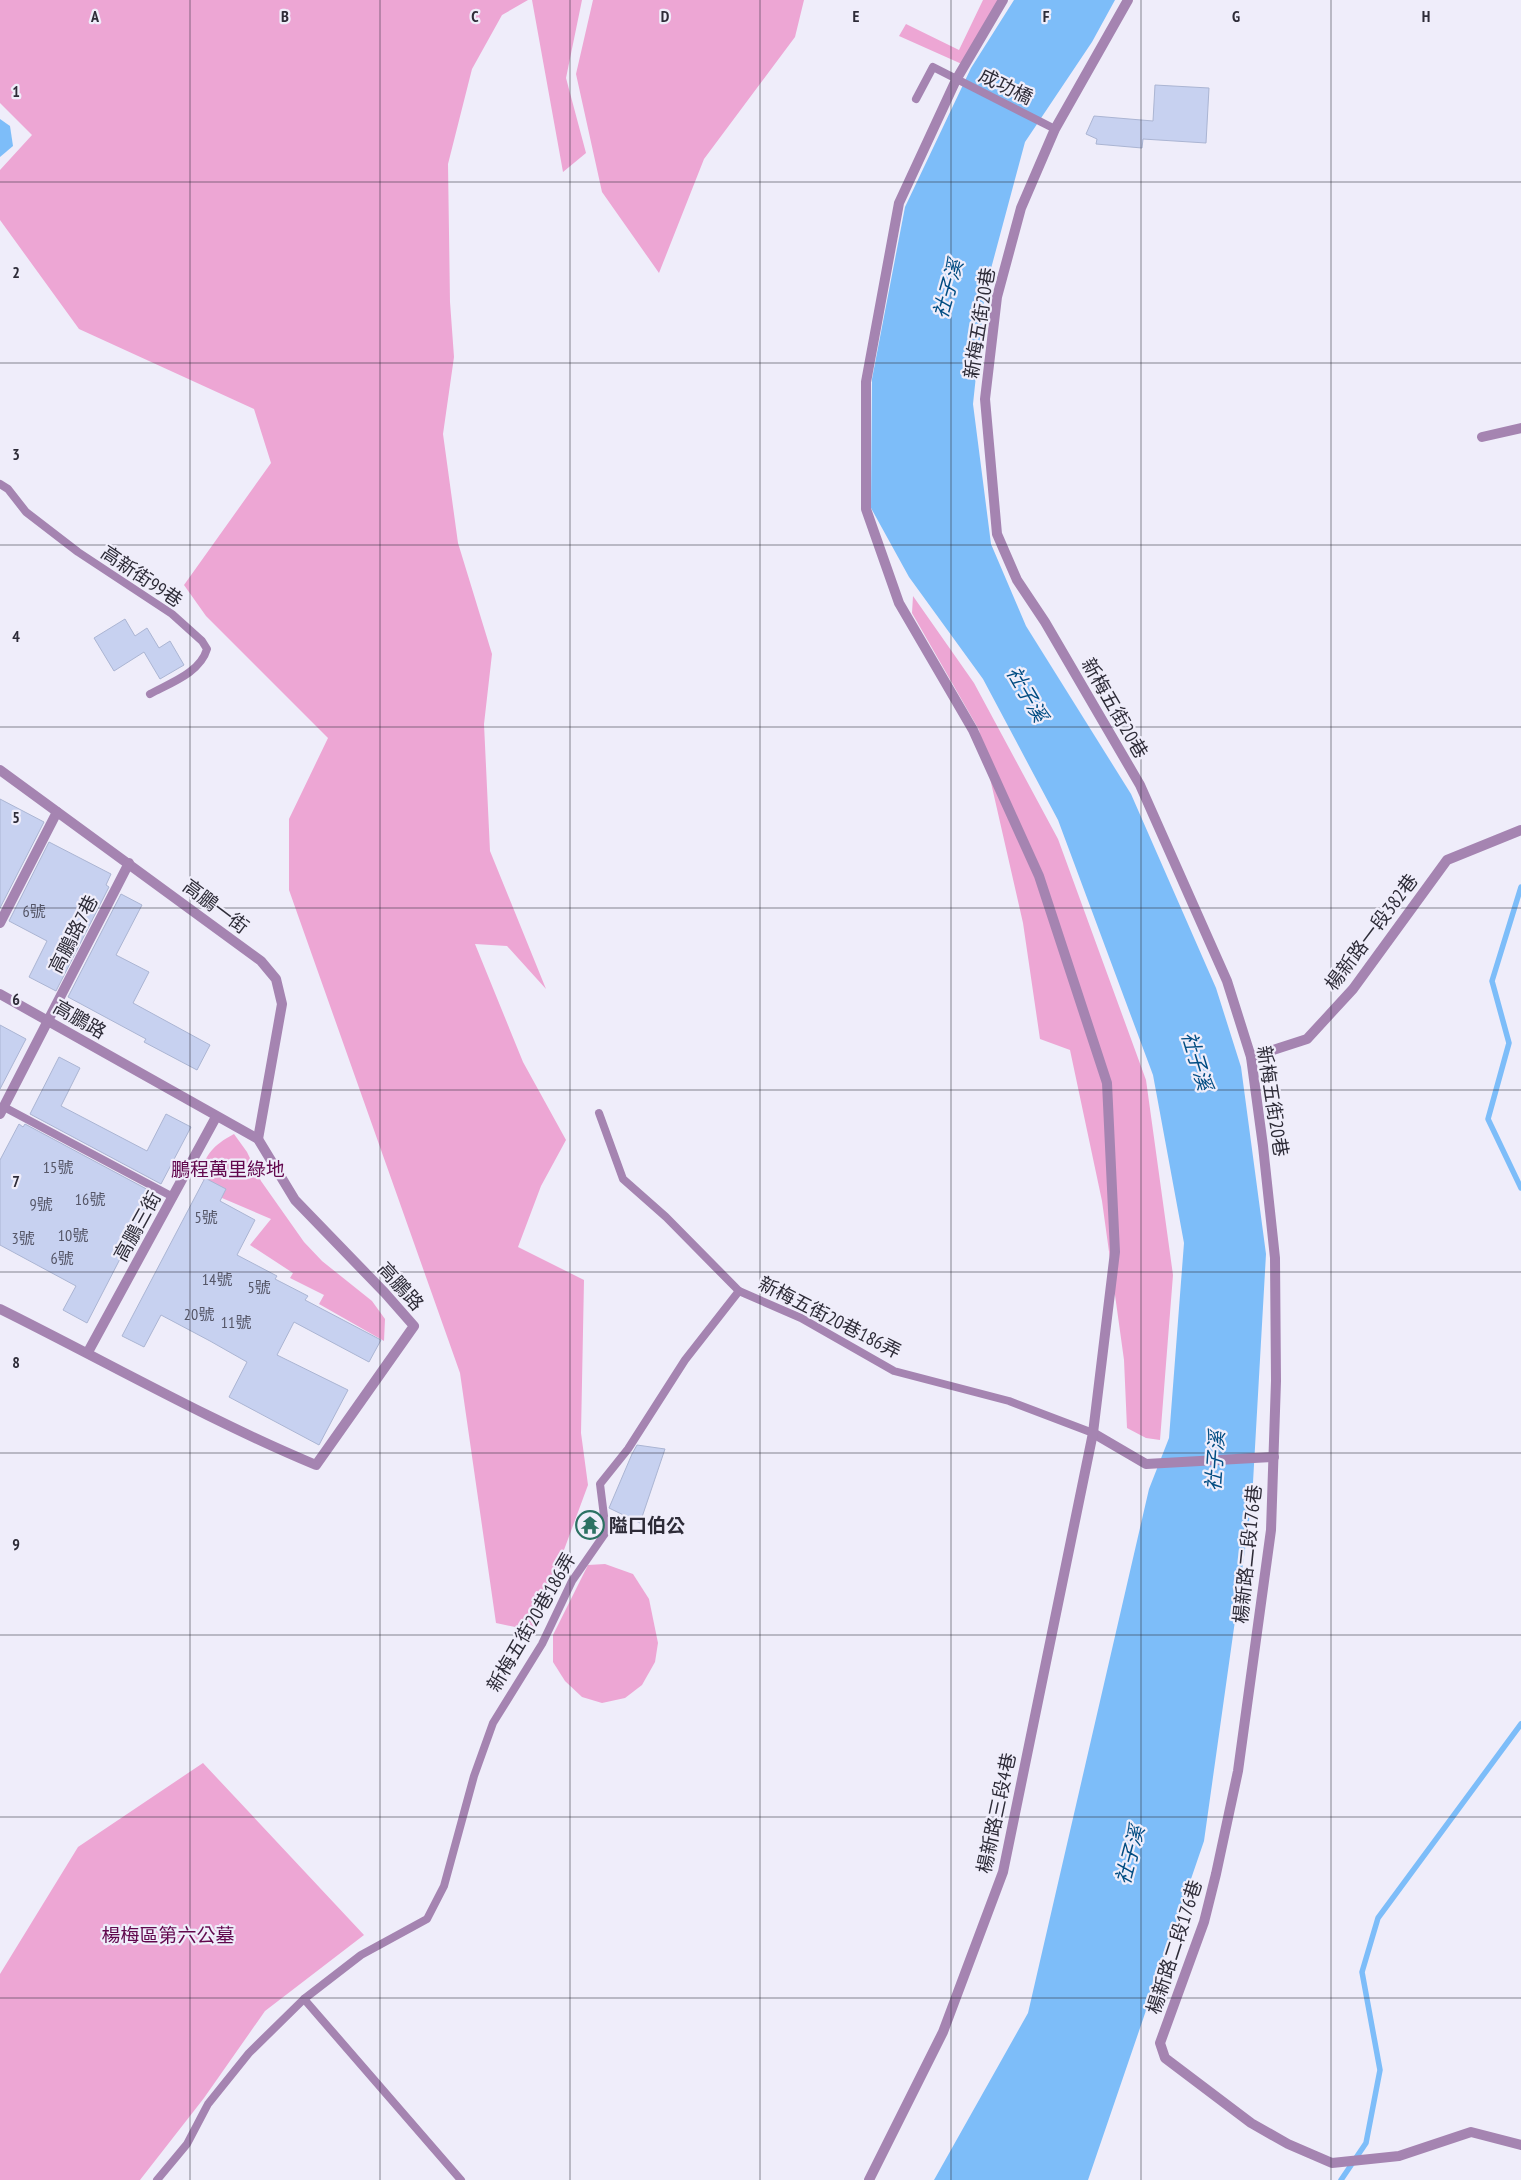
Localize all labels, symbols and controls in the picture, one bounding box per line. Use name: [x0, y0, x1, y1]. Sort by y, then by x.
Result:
text: A: [90, 6, 100, 26]
text: B: [281, 6, 289, 26]
text: C: [471, 6, 479, 26]
text: D: [661, 6, 670, 26]
text: E: [853, 6, 860, 26]
text: F: [1043, 6, 1050, 26]
text: G: [1232, 6, 1240, 26]
text: H: [1422, 6, 1430, 26]
street label: 成功橋: [975, 63, 1037, 109]
text: 1: [12, 81, 20, 101]
water label: 社子溪: [927, 254, 970, 321]
text: 2: [12, 262, 20, 282]
street label: 新梅五街20巷: [958, 266, 1000, 380]
text: 3: [12, 444, 20, 464]
street label: 高新街99巷: [97, 540, 187, 612]
text: 4: [12, 626, 20, 646]
street label: 新梅五街20巷: [1077, 653, 1153, 763]
water label: 社子溪: [1001, 662, 1055, 729]
text: 5: [12, 807, 20, 827]
street label: 楊新路一段382巷: [1319, 869, 1423, 995]
street label: 高鵬一街: [178, 874, 254, 938]
street label: 高鵬路7巷: [43, 891, 103, 977]
house number: 6號: [22, 901, 46, 921]
text: 6: [12, 989, 20, 1009]
street label: 高鵬路: [49, 994, 111, 1044]
water label: 社子溪: [1176, 1029, 1219, 1096]
street label: 新梅五街20巷: [1252, 1044, 1294, 1158]
house number: 15號: [43, 1157, 73, 1177]
park label: 鵬程萬里綠地: [171, 1157, 285, 1181]
text: 7: [12, 1171, 20, 1191]
street label: 高鵬三街: [108, 1187, 166, 1265]
house number: 16號: [75, 1189, 105, 1209]
house number: 9號: [29, 1194, 53, 1214]
house number: 5號: [194, 1207, 218, 1227]
house number: 10號: [58, 1225, 88, 1245]
house number: 3號: [11, 1228, 35, 1248]
house number: 6號: [50, 1248, 74, 1268]
street label: 高鵬路: [373, 1257, 429, 1315]
house number: 14號: [202, 1269, 232, 1289]
street label: 新梅五街20巷186弄: [755, 1271, 905, 1363]
house number: 5號: [247, 1277, 271, 1297]
house number: 20號: [184, 1304, 214, 1324]
house number: 11號: [221, 1312, 251, 1332]
text: 8: [12, 1352, 20, 1372]
water label: 社子溪: [1200, 1427, 1230, 1492]
street label: 楊新路二段176巷: [1228, 1483, 1266, 1625]
temple icon: 隘口伯公: [575, 1510, 605, 1540]
place label: 隘口伯公: [609, 1513, 685, 1537]
text: 9: [12, 1534, 20, 1554]
street label: 新梅五街20巷186弄: [481, 1548, 581, 1696]
street label: 楊新路三段4巷: [972, 1751, 1020, 1875]
water label: 社子溪: [1110, 1820, 1151, 1887]
street label: 楊新路二段176巷: [1141, 1877, 1207, 2017]
park label: 楊梅區第六公墓: [101, 1923, 235, 1947]

